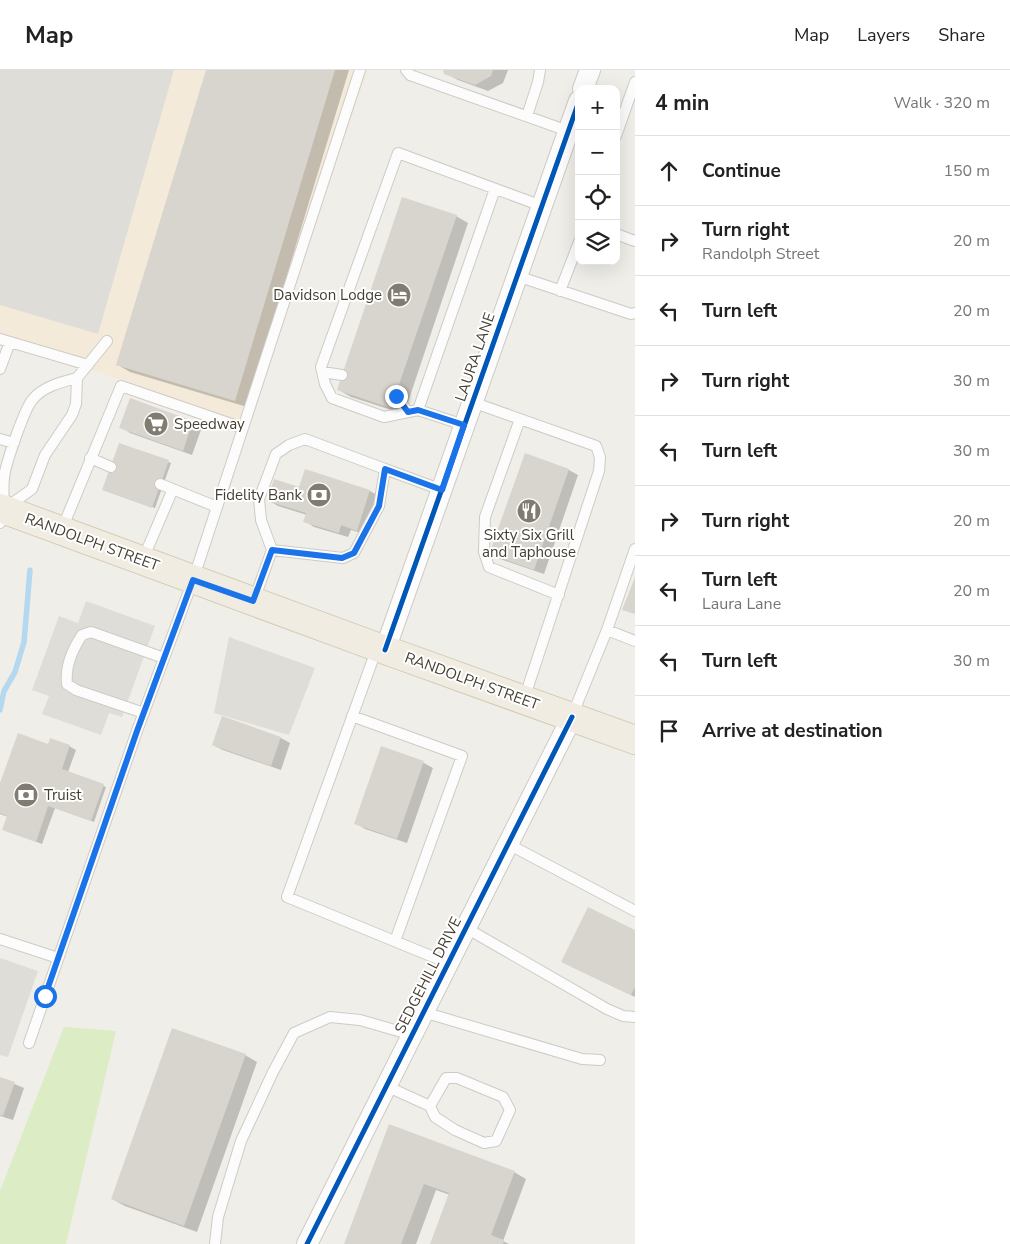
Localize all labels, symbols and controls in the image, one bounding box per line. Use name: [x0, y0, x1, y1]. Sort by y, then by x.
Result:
text: Map: [25, 19, 73, 51]
text: Map: [794, 23, 829, 47]
text: Layers: [857, 23, 910, 47]
text: Share: [938, 23, 985, 47]
map controls: [575, 85, 620, 265]
button: +: [575, 85, 620, 130]
text: 4 min: [655, 89, 709, 117]
text: Walk · 320 m: [894, 92, 990, 114]
button: −: [575, 130, 620, 175]
icon: ahead: [655, 157, 683, 185]
text: Continue: [702, 158, 781, 184]
text: 150 m: [943, 160, 990, 182]
button: locate: [575, 175, 620, 220]
text: Turn right: [702, 217, 789, 243]
button: layers: [575, 220, 620, 265]
icon: right: [655, 227, 683, 255]
text: 20 m: [953, 230, 990, 252]
text: Randolph Street: [702, 243, 819, 265]
hotel icon: Davidson Lodge: [386, 282, 412, 308]
place label: Davidson Lodge: [273, 285, 382, 305]
icon: left: [655, 297, 683, 325]
text: Turn left: [702, 298, 777, 324]
text: 20 m: [953, 300, 990, 322]
street label: LAURA LANE: [450, 310, 500, 404]
icon: right: [655, 367, 683, 395]
text: Turn right: [702, 368, 789, 394]
text: 30 m: [953, 370, 990, 392]
route end: [385, 385, 408, 408]
supermarket icon: Speedway: [143, 411, 169, 437]
place label: Speedway: [174, 414, 245, 434]
icon: left: [655, 437, 683, 465]
text: Turn left: [702, 438, 777, 464]
text: 30 m: [953, 440, 990, 462]
bank icon: Fidelity Bank: [306, 482, 332, 508]
place label: Fidelity Bank: [215, 485, 302, 505]
restaurant icon: Sixty Six Grill and Taphouse: [516, 498, 542, 524]
icon: right: [655, 507, 683, 535]
street label: RANDOLPH STREET: [22, 508, 162, 576]
text: Turn right: [702, 508, 789, 534]
text: 20 m: [953, 510, 990, 532]
place label: Sixty Six Grill and Taphouse: [482, 525, 576, 562]
text: Turn left: [702, 567, 777, 593]
icon: left: [655, 577, 683, 605]
text: 20 m: [953, 580, 990, 602]
text: Laura Lane: [702, 593, 781, 615]
street label: RANDOLPH STREET: [402, 647, 542, 715]
icon: left: [655, 647, 683, 675]
text: Turn left: [702, 648, 777, 674]
text: 30 m: [953, 650, 990, 672]
icon: arrive: [655, 717, 683, 745]
text: Arrive at destination: [702, 718, 883, 744]
bank icon: Truist: [13, 782, 39, 808]
place label: Truist: [44, 785, 82, 805]
street label: SEDGEHILL DRIVE: [390, 913, 466, 1037]
route start: [34, 985, 57, 1008]

